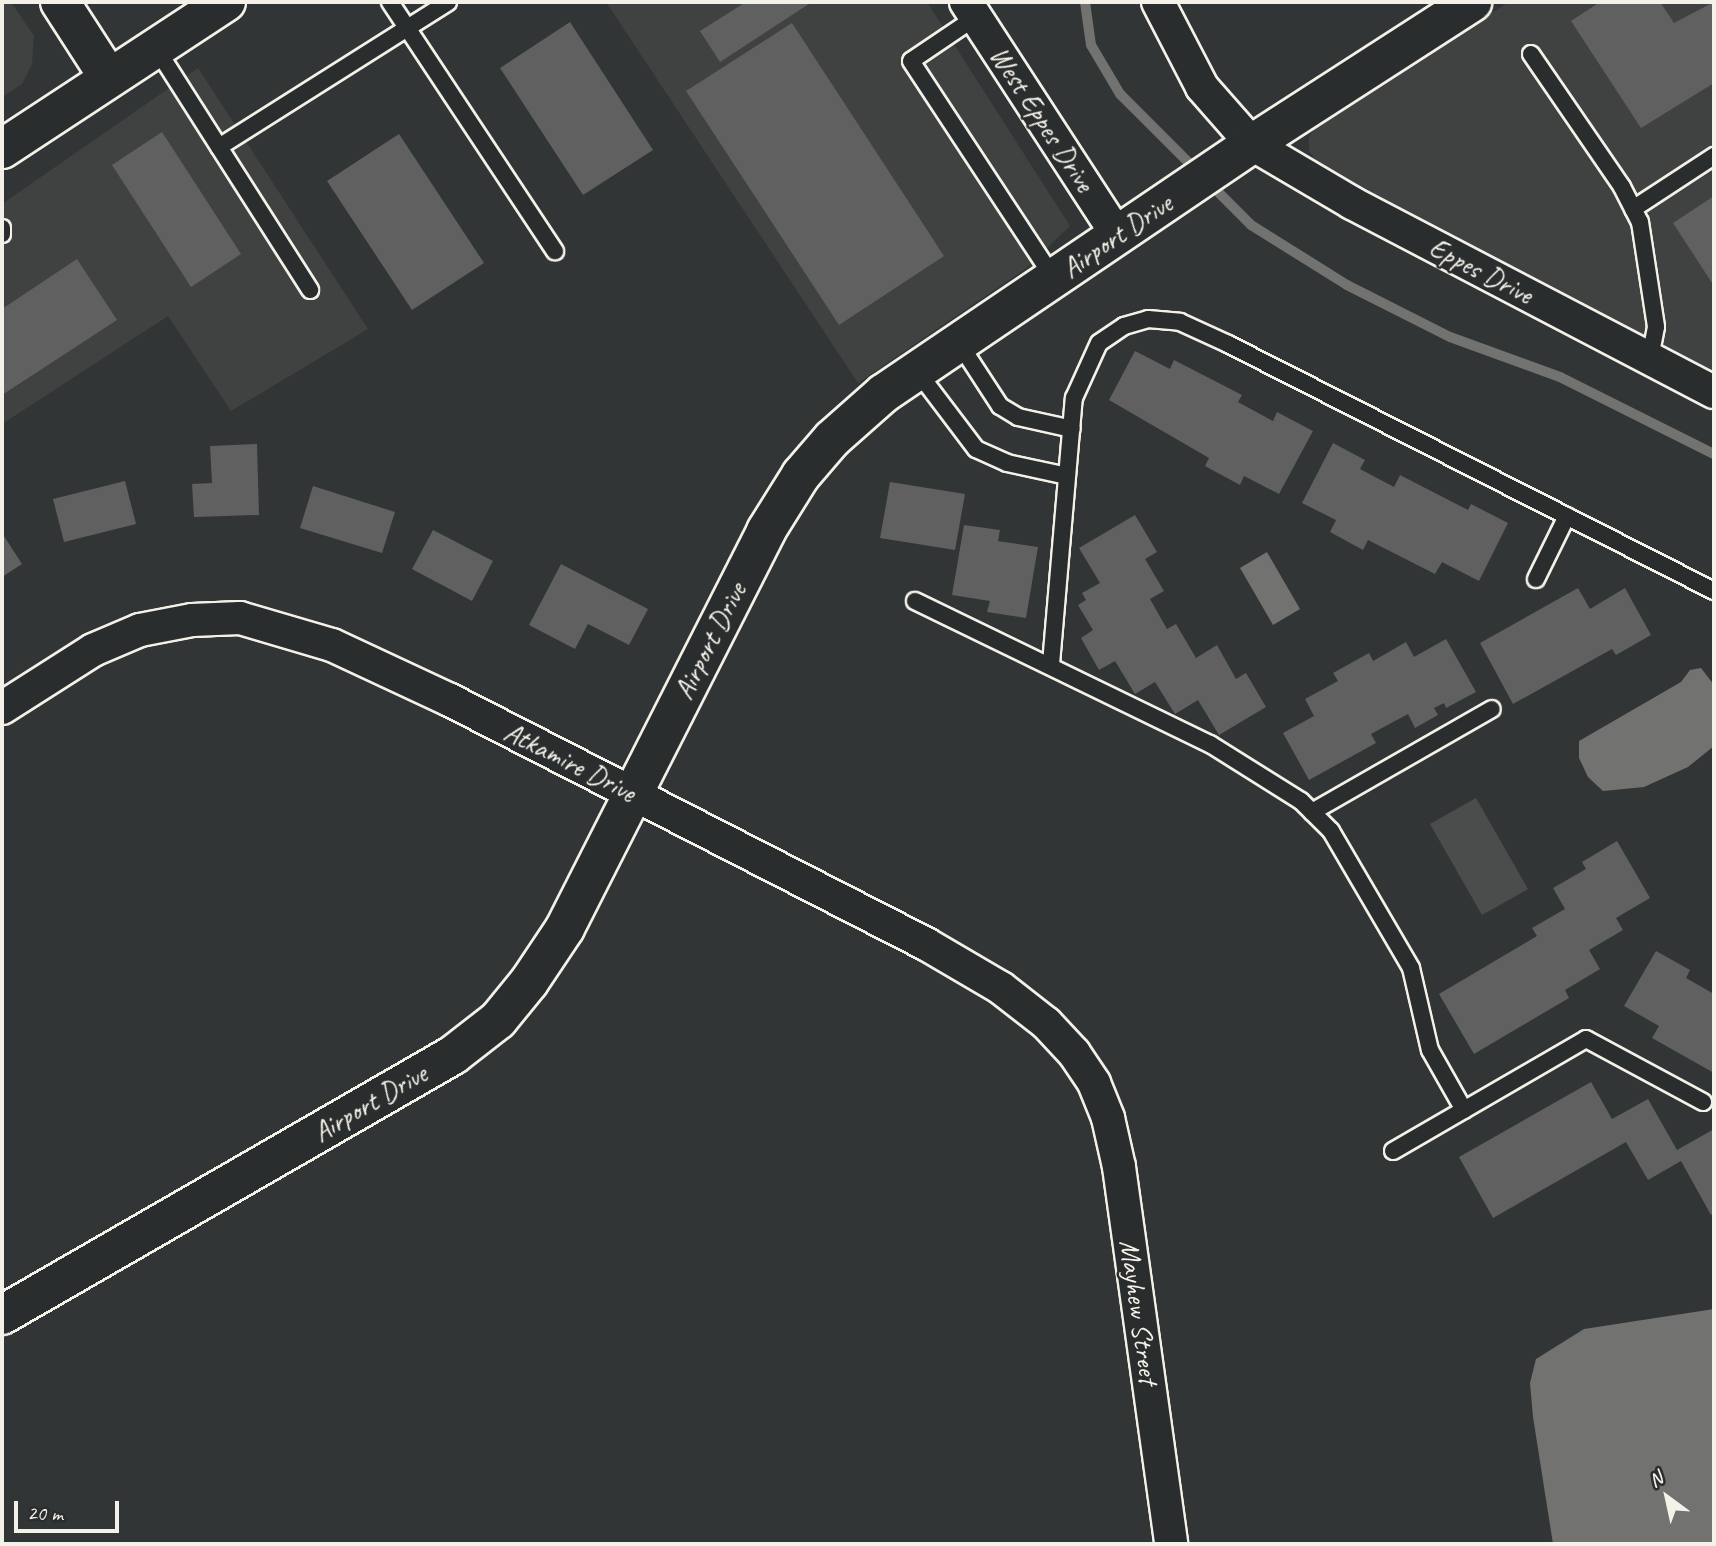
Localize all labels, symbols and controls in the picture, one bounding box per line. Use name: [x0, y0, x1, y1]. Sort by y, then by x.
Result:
street label: West Eppes Drive: [982, 40, 1102, 198]
street label: Airport Drive: [1055, 187, 1179, 285]
street label: Eppes Drive: [1424, 231, 1538, 311]
street label: Airport Drive: [666, 577, 754, 705]
street label: Atkamire Drive: [499, 715, 641, 809]
street label: Airport Drive: [307, 1057, 433, 1149]
street label: Mayhew Street: [1112, 1238, 1166, 1386]
north arrow: [1632, 1462, 1702, 1532]
text: N: [1644, 1466, 1667, 1493]
scale bar: [18, 1486, 122, 1530]
text: 20 m: [27, 1500, 63, 1526]

